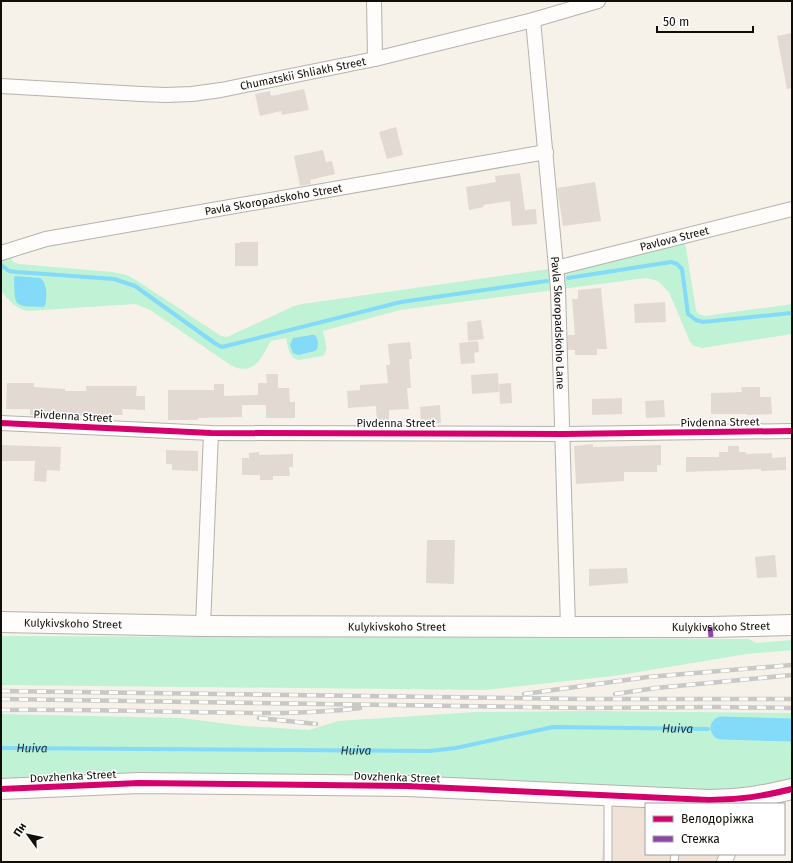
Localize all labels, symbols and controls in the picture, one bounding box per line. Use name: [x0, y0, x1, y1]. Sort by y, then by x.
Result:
scale bar: [657, 8, 753, 34]
text: 50 m: [663, 15, 689, 29]
street label: Chumatskii Shliakh Street: [239, 55, 367, 93]
street label: Pavla Skoropadskoho Street: [204, 182, 343, 218]
street label: Pavlova Street: [639, 224, 710, 254]
street label: Pavla Skoropadskoho Lane: [548, 256, 567, 390]
street label: Pivdenna Street: [33, 408, 113, 425]
street label: Pivdenna Street: [680, 415, 760, 430]
street label: Pivdenna Street: [356, 417, 436, 430]
street label: Kulykivskoho Street: [24, 616, 122, 631]
street label: Kulykivskoho Street: [348, 620, 446, 634]
street label: Kulykivskoho Street: [672, 620, 770, 634]
water label: Huiva: [662, 721, 693, 736]
water label: Huiva: [16, 741, 48, 755]
water label: Huiva: [340, 743, 372, 758]
street label: Dovzhenka Street: [29, 768, 117, 785]
street label: Dovzhenka Street: [353, 769, 441, 786]
legend: [645, 803, 785, 855]
text: Велодоріжка: [681, 812, 754, 826]
north arrow: [8, 815, 48, 855]
text: Пн: [11, 821, 29, 839]
text: Стежка: [681, 832, 720, 846]

